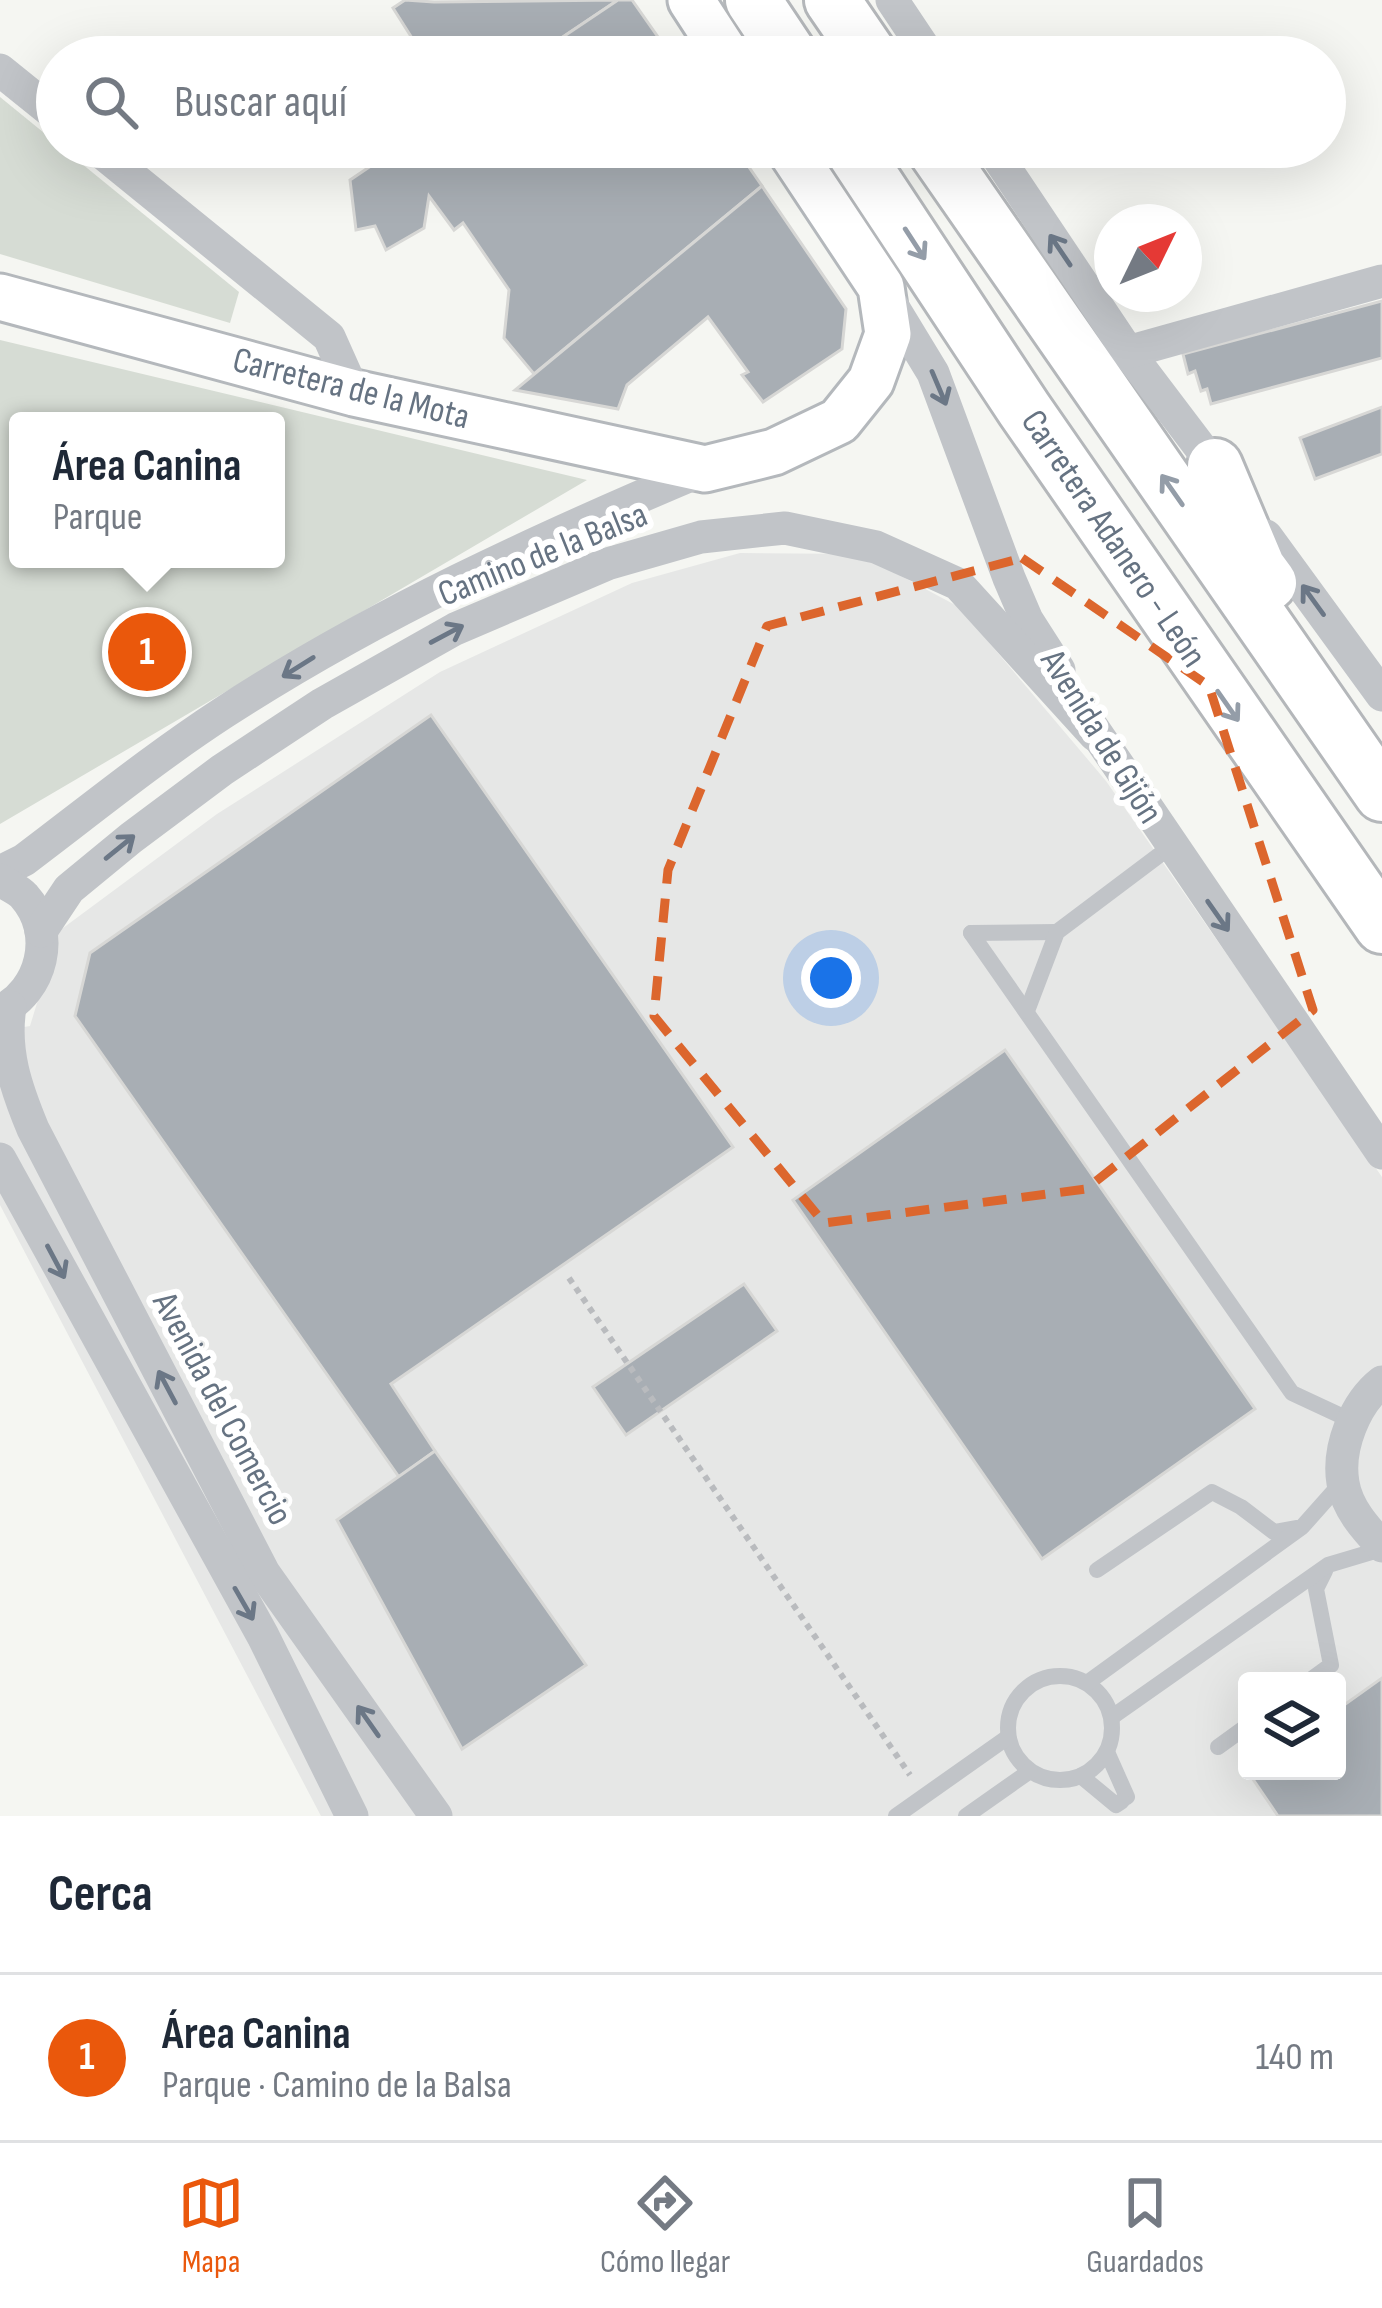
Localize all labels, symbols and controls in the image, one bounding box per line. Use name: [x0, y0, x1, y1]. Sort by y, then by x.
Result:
search box: [36, 36, 1346, 168]
icon: search: [78, 69, 144, 135]
text: Buscar aquí: [174, 75, 347, 130]
north arrow: [1094, 204, 1202, 312]
one-way arrow: [903, 227, 928, 261]
one-way arrow: [1048, 234, 1073, 267]
street label: Carretera de la Mota: [228, 339, 474, 439]
one-way arrow: [930, 369, 951, 406]
street label: Carretera Adanero - León: [1011, 402, 1215, 676]
popup: [9, 412, 285, 568]
text: Área Canina: [53, 439, 241, 494]
one-way arrow: [1160, 474, 1185, 508]
text: Parque: [53, 494, 142, 541]
street label: Camino de la Balsa: [432, 494, 654, 616]
one-way arrow: [1300, 584, 1326, 617]
pin: 1: [108, 607, 186, 697]
one-way arrow: [428, 622, 464, 645]
street label: Avenida de Gijón: [1030, 641, 1171, 832]
one-way arrow: [282, 655, 316, 679]
one-way arrow: [1215, 689, 1240, 723]
one-way arrow: [104, 834, 136, 861]
one-way arrow: [1205, 899, 1230, 932]
your location: [801, 948, 861, 1008]
one-way arrow: [45, 1243, 68, 1278]
street label: Avenida del Comercio: [142, 1284, 301, 1533]
one-way arrow: [155, 1371, 178, 1406]
one-way arrow: [232, 1585, 256, 1620]
map controls: [1238, 1672, 1346, 1780]
button: layers: [1238, 1672, 1346, 1780]
one-way arrow: [356, 1704, 381, 1738]
text: Cerca: [48, 1864, 153, 1925]
text: Área Canina: [162, 2007, 351, 2062]
text: 1: [79, 2034, 95, 2081]
text: 140 m: [1255, 2034, 1334, 2081]
text: Parque · Camino de la Balsa: [162, 2062, 512, 2109]
tab: Mapa: [178, 2170, 244, 2282]
tab: Cómo llegar: [600, 2170, 730, 2282]
tab: Guardados: [1086, 2170, 1204, 2282]

